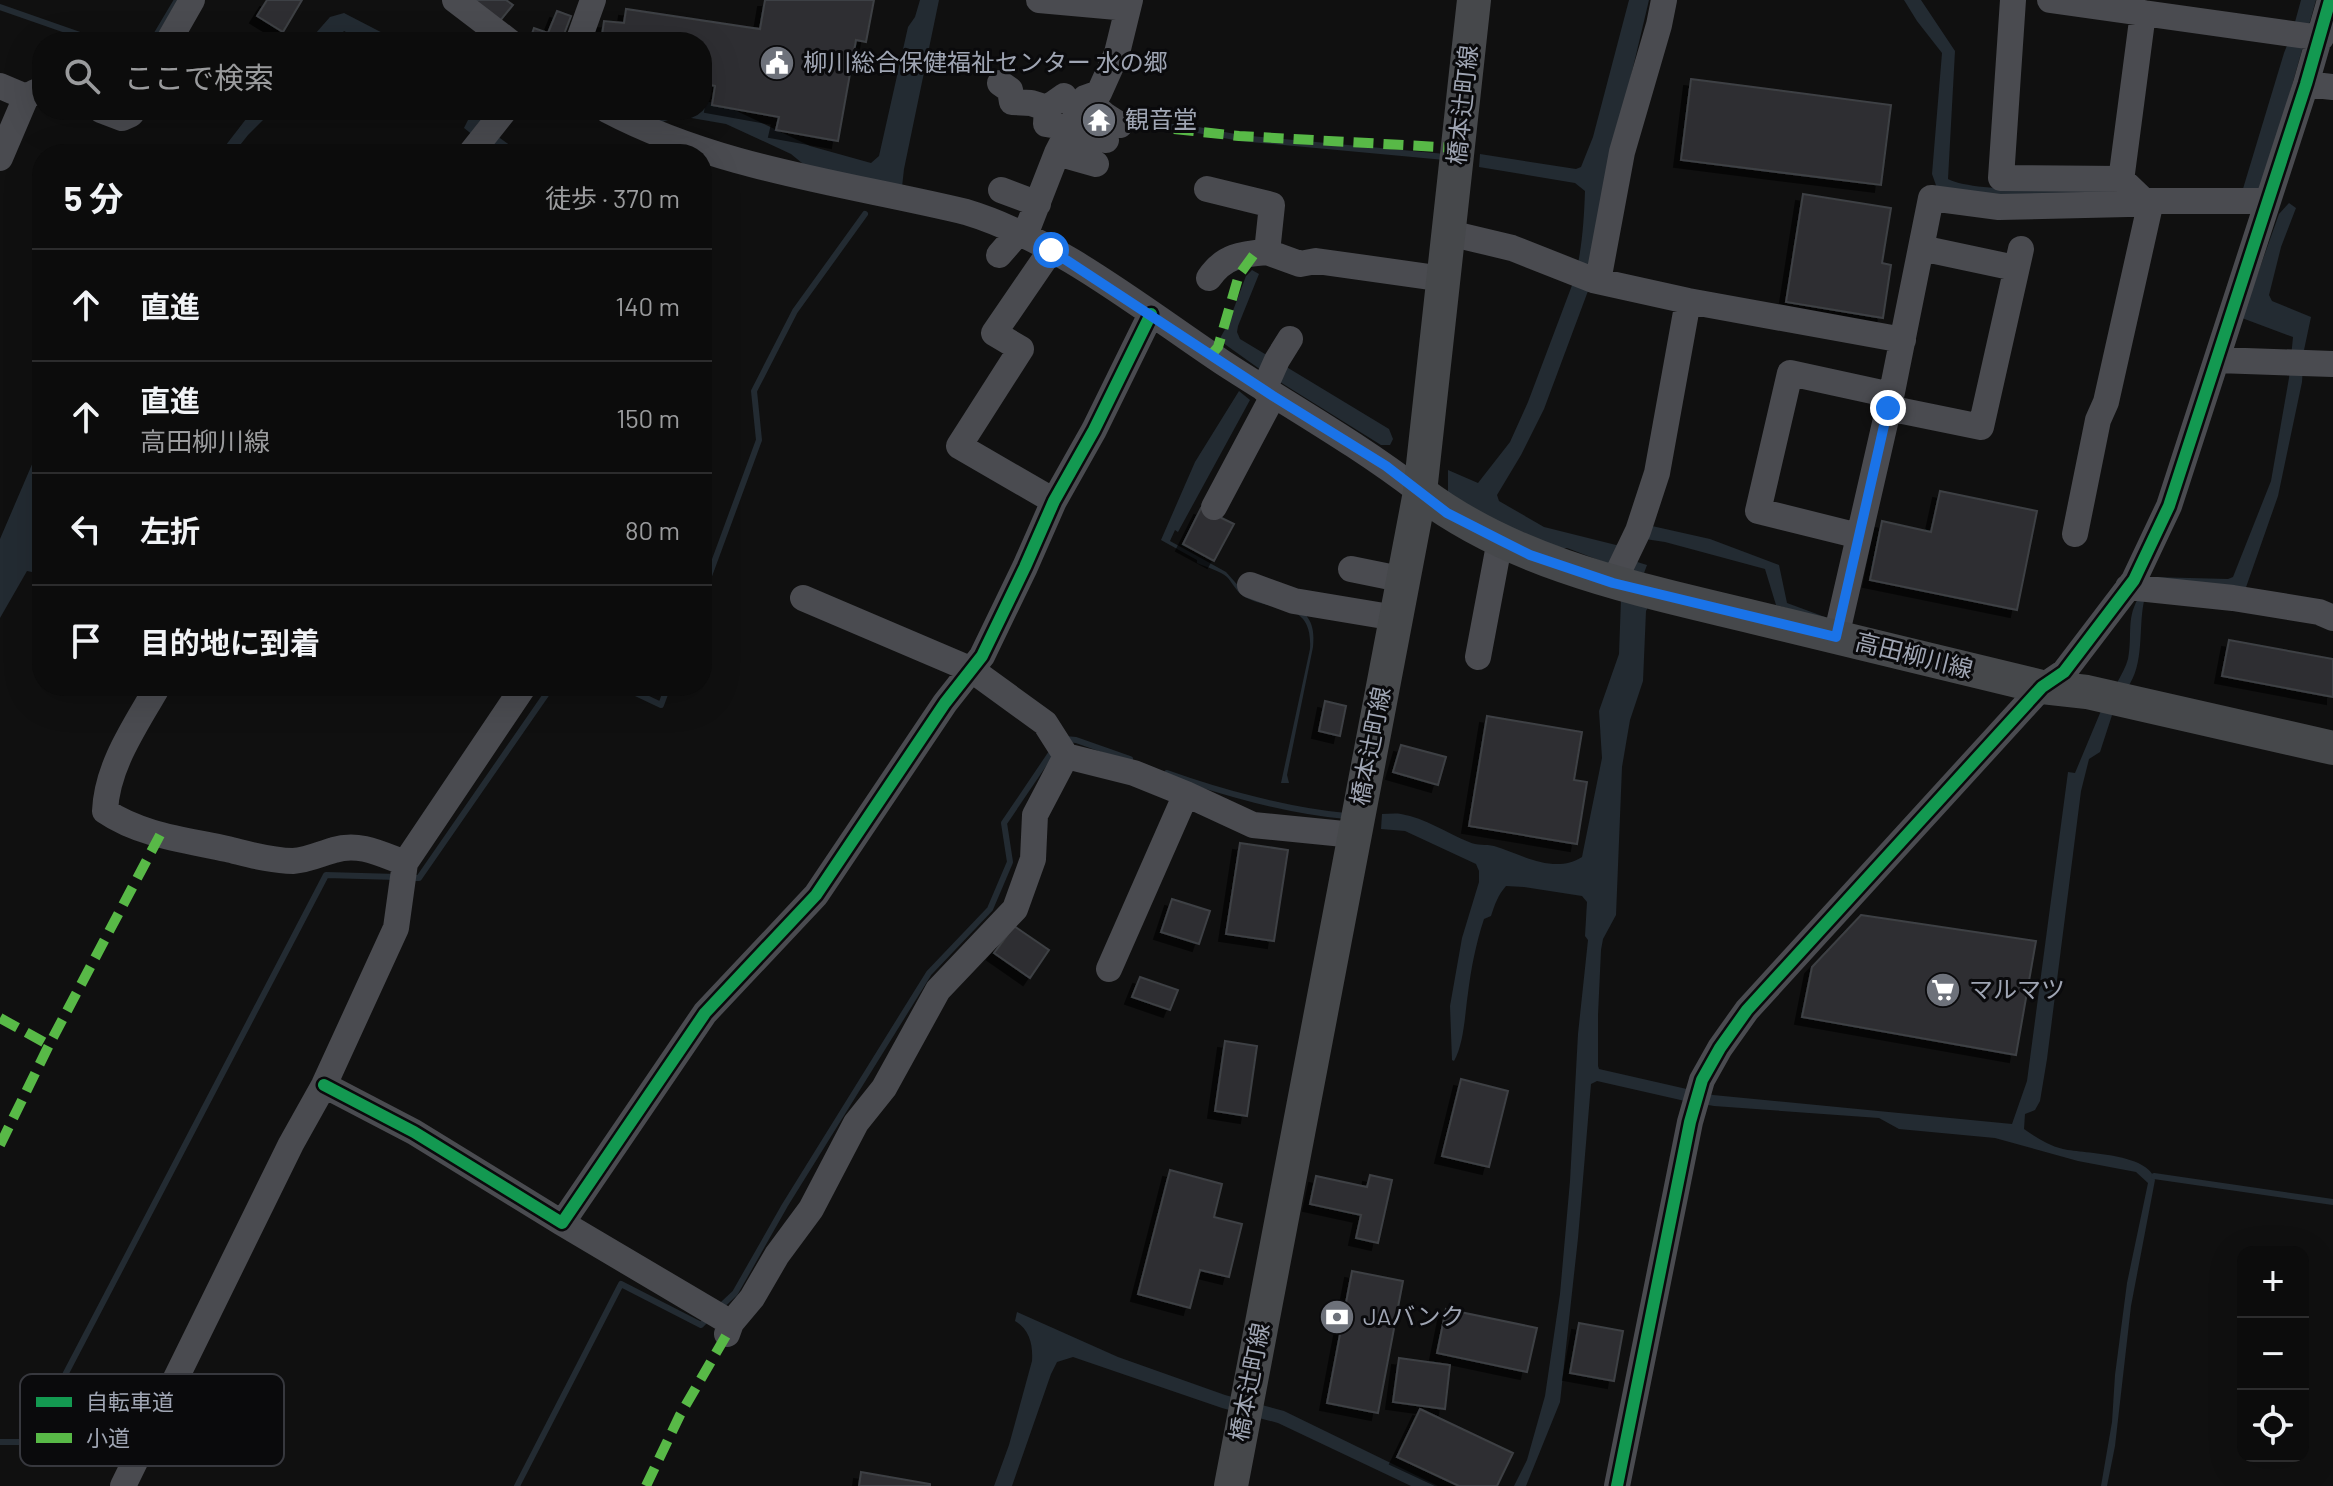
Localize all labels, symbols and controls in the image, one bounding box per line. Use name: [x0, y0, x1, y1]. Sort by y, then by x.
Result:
search box: [32, 32, 712, 120]
public building icon: 柳川総合保健福祉センター 水の郷: [758, 44, 796, 82]
street label: 橋本辻町線: [1441, 44, 1482, 166]
place label: 柳川総合保健福祉センター 水の郷: [803, 47, 1168, 76]
icon: search: [60, 54, 104, 98]
text: ここで検索: [124, 59, 274, 95]
temple icon: 観音堂: [1080, 101, 1118, 139]
place label: 観音堂: [1125, 104, 1197, 133]
text: 5 分: [64, 177, 123, 218]
text: 徒歩 · 370 m: [545, 182, 680, 213]
route start: [1033, 232, 1069, 268]
icon: ahead: [64, 283, 108, 327]
text: 直進: [140, 288, 200, 324]
text: 140 m: [615, 290, 680, 321]
text: 直進: [140, 382, 200, 418]
route end: [1870, 390, 1906, 426]
icon: ahead: [64, 395, 108, 439]
text: 150 m: [616, 402, 680, 433]
text: 高田柳川線: [140, 425, 270, 456]
icon: left: [64, 507, 108, 551]
text: 左折: [140, 512, 200, 548]
text: 80 m: [625, 514, 680, 545]
icon: arrive: [64, 619, 108, 663]
text: 目的地に到着: [140, 624, 320, 660]
street label: 高田柳川線: [1853, 626, 1976, 683]
street label: 橋本辻町線: [1344, 684, 1395, 807]
supermarket icon: マルマツ: [1924, 971, 1962, 1009]
place label: マルマツ: [1969, 974, 2065, 1003]
map controls: [2237, 1246, 2309, 1462]
button: +: [2237, 1246, 2309, 1318]
bank icon: JAバンク: [1318, 1298, 1356, 1336]
place label: JAバンク: [1363, 1301, 1464, 1330]
button: −: [2237, 1318, 2309, 1390]
street label: 橋本辻町線: [1223, 1320, 1274, 1443]
legend: [20, 1374, 284, 1466]
text: 自転車道: [86, 1388, 174, 1414]
button: locate: [2237, 1390, 2309, 1462]
text: 小道: [86, 1424, 130, 1450]

